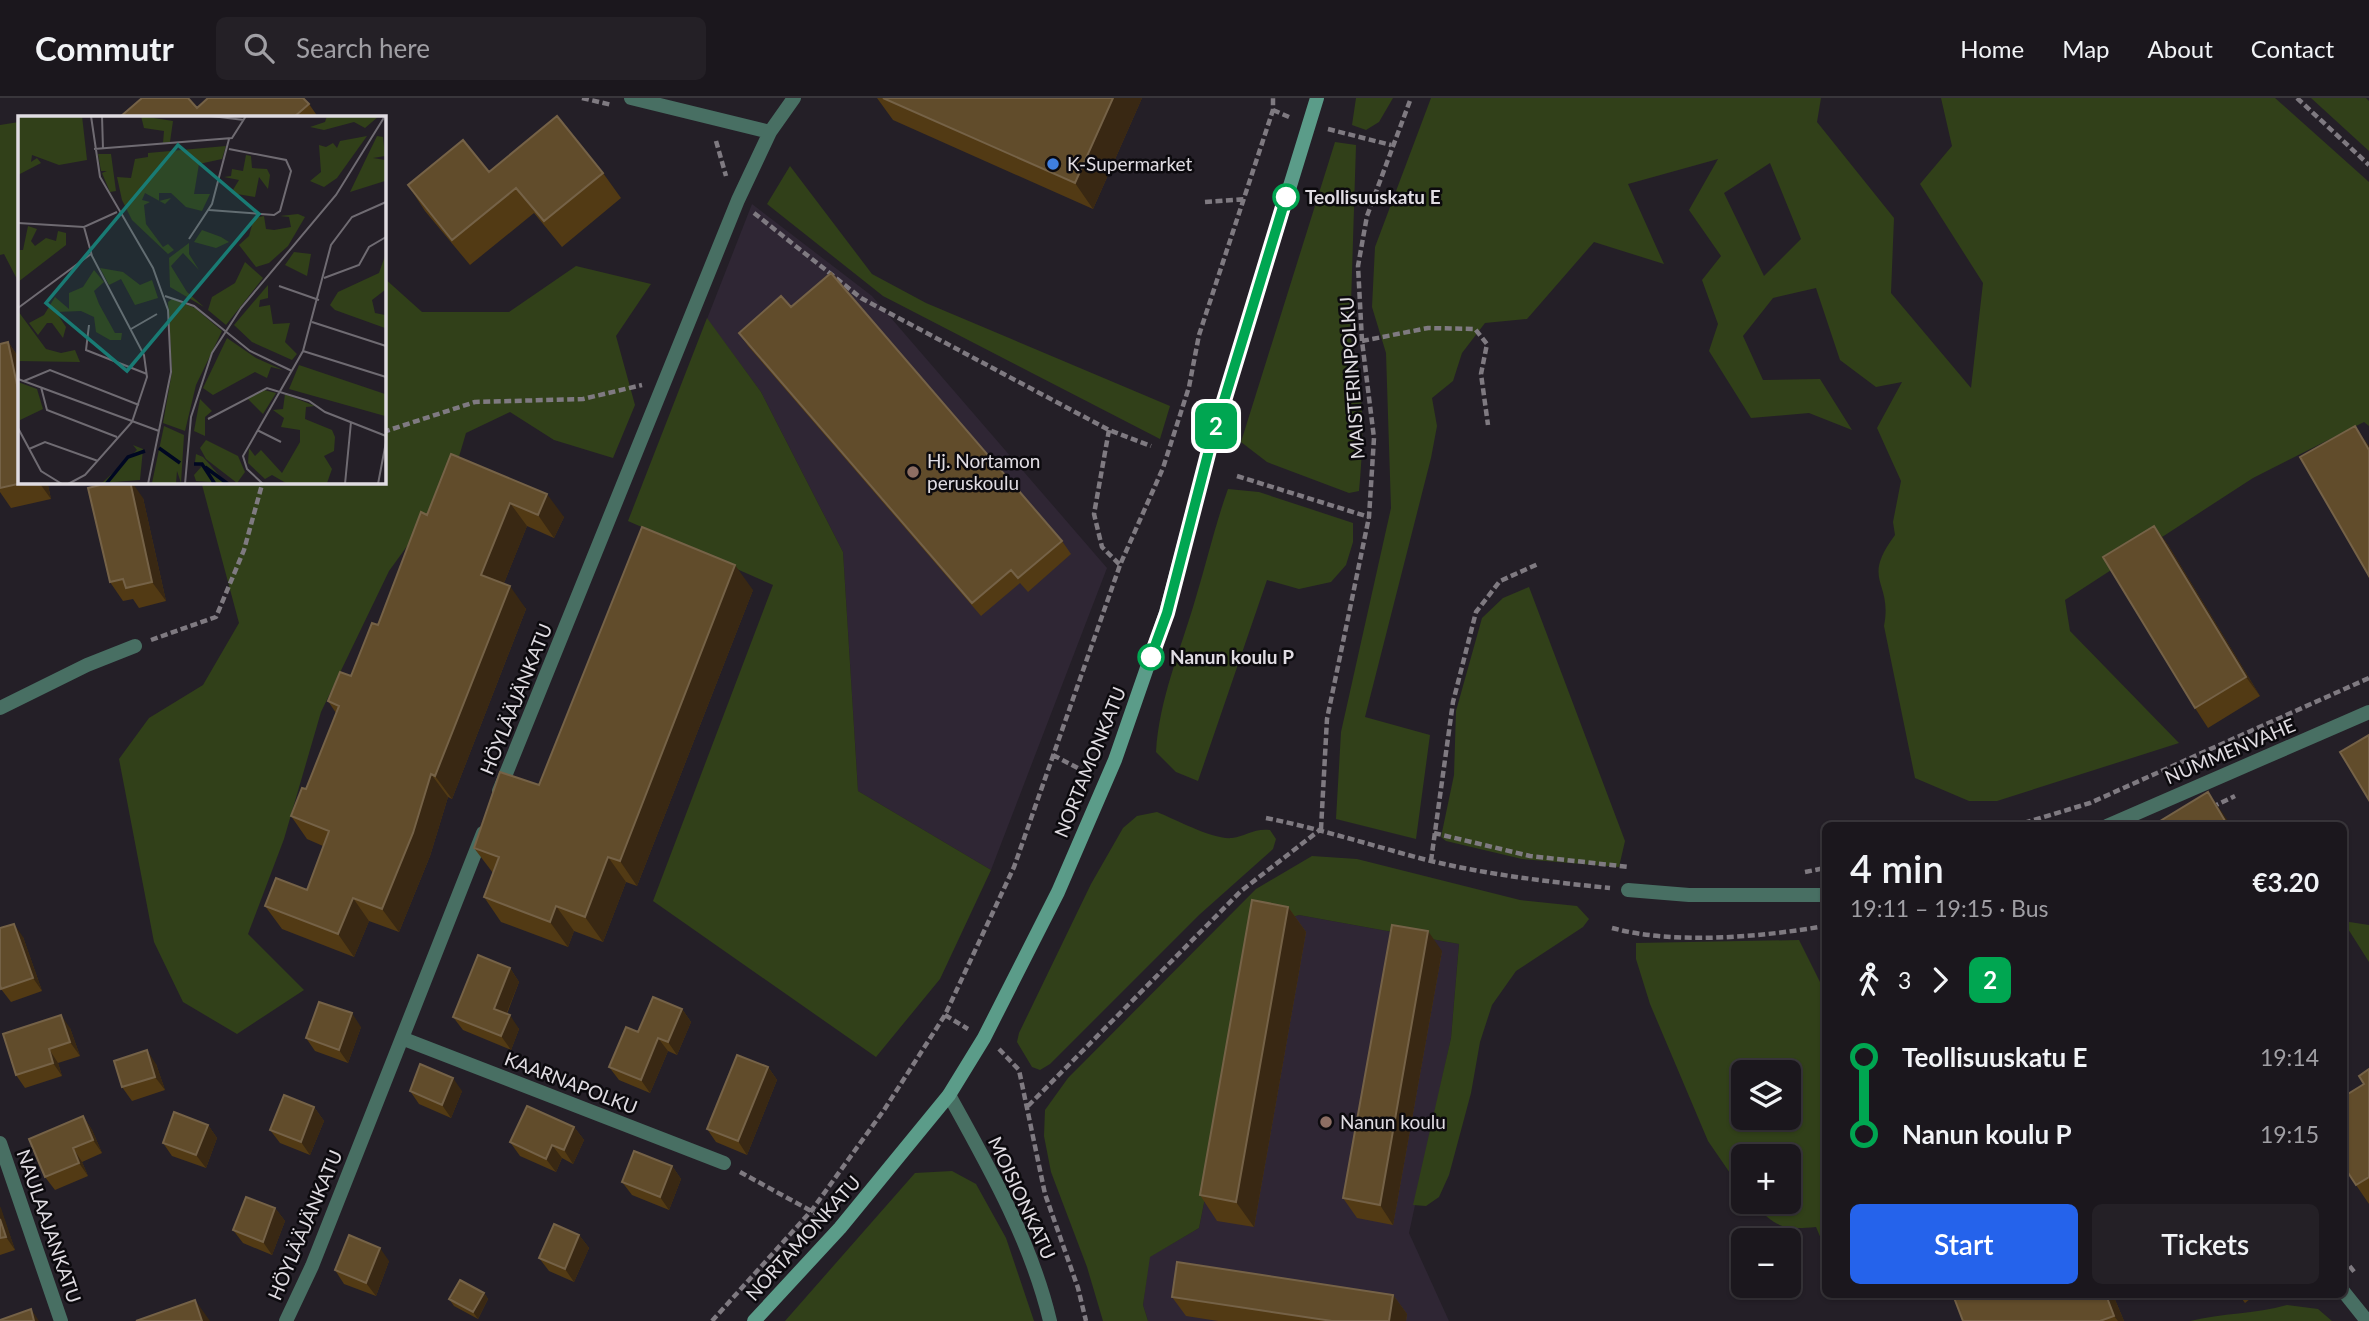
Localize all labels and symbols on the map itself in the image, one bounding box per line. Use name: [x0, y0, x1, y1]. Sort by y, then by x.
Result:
inset map: [18, 116, 385, 483]
place label: K-Supermarket: [1067, 152, 1192, 175]
marker: K-Supermarket: [1045, 156, 1061, 172]
marker: Teollisuuskatu E: [1273, 184, 1299, 210]
place label: Teollisuuskatu E: [1305, 185, 1441, 208]
street label: MAISTERINPOLKU: [1334, 296, 1369, 460]
line badge: 2: [1193, 403, 1239, 449]
place label: Hj. Nortamon peruskoulu: [927, 449, 1040, 494]
marker: Hj. Nortamon peruskoulu: [905, 464, 921, 480]
street label: HÖYLÄÄJÄNKATU: [475, 620, 556, 778]
marker: Nanun koulu P: [1138, 644, 1164, 670]
place label: Nanun koulu P: [1170, 645, 1294, 668]
street label: NORTAMONKATU: [1049, 683, 1130, 841]
street label: NUMMENVAHE: [2161, 713, 2298, 788]
street label: KAARNAPOLKU: [501, 1047, 641, 1118]
place label: Nanun koulu: [1340, 1110, 1446, 1133]
marker: Nanun koulu: [1318, 1114, 1334, 1130]
street label: MOISIONKATU: [984, 1133, 1061, 1263]
street label: NAULAAJANKATU: [12, 1146, 87, 1306]
street label: HÖYLÄÄJÄNKATU: [263, 1146, 347, 1303]
street label: NORTAMONKATU: [740, 1170, 865, 1305]

